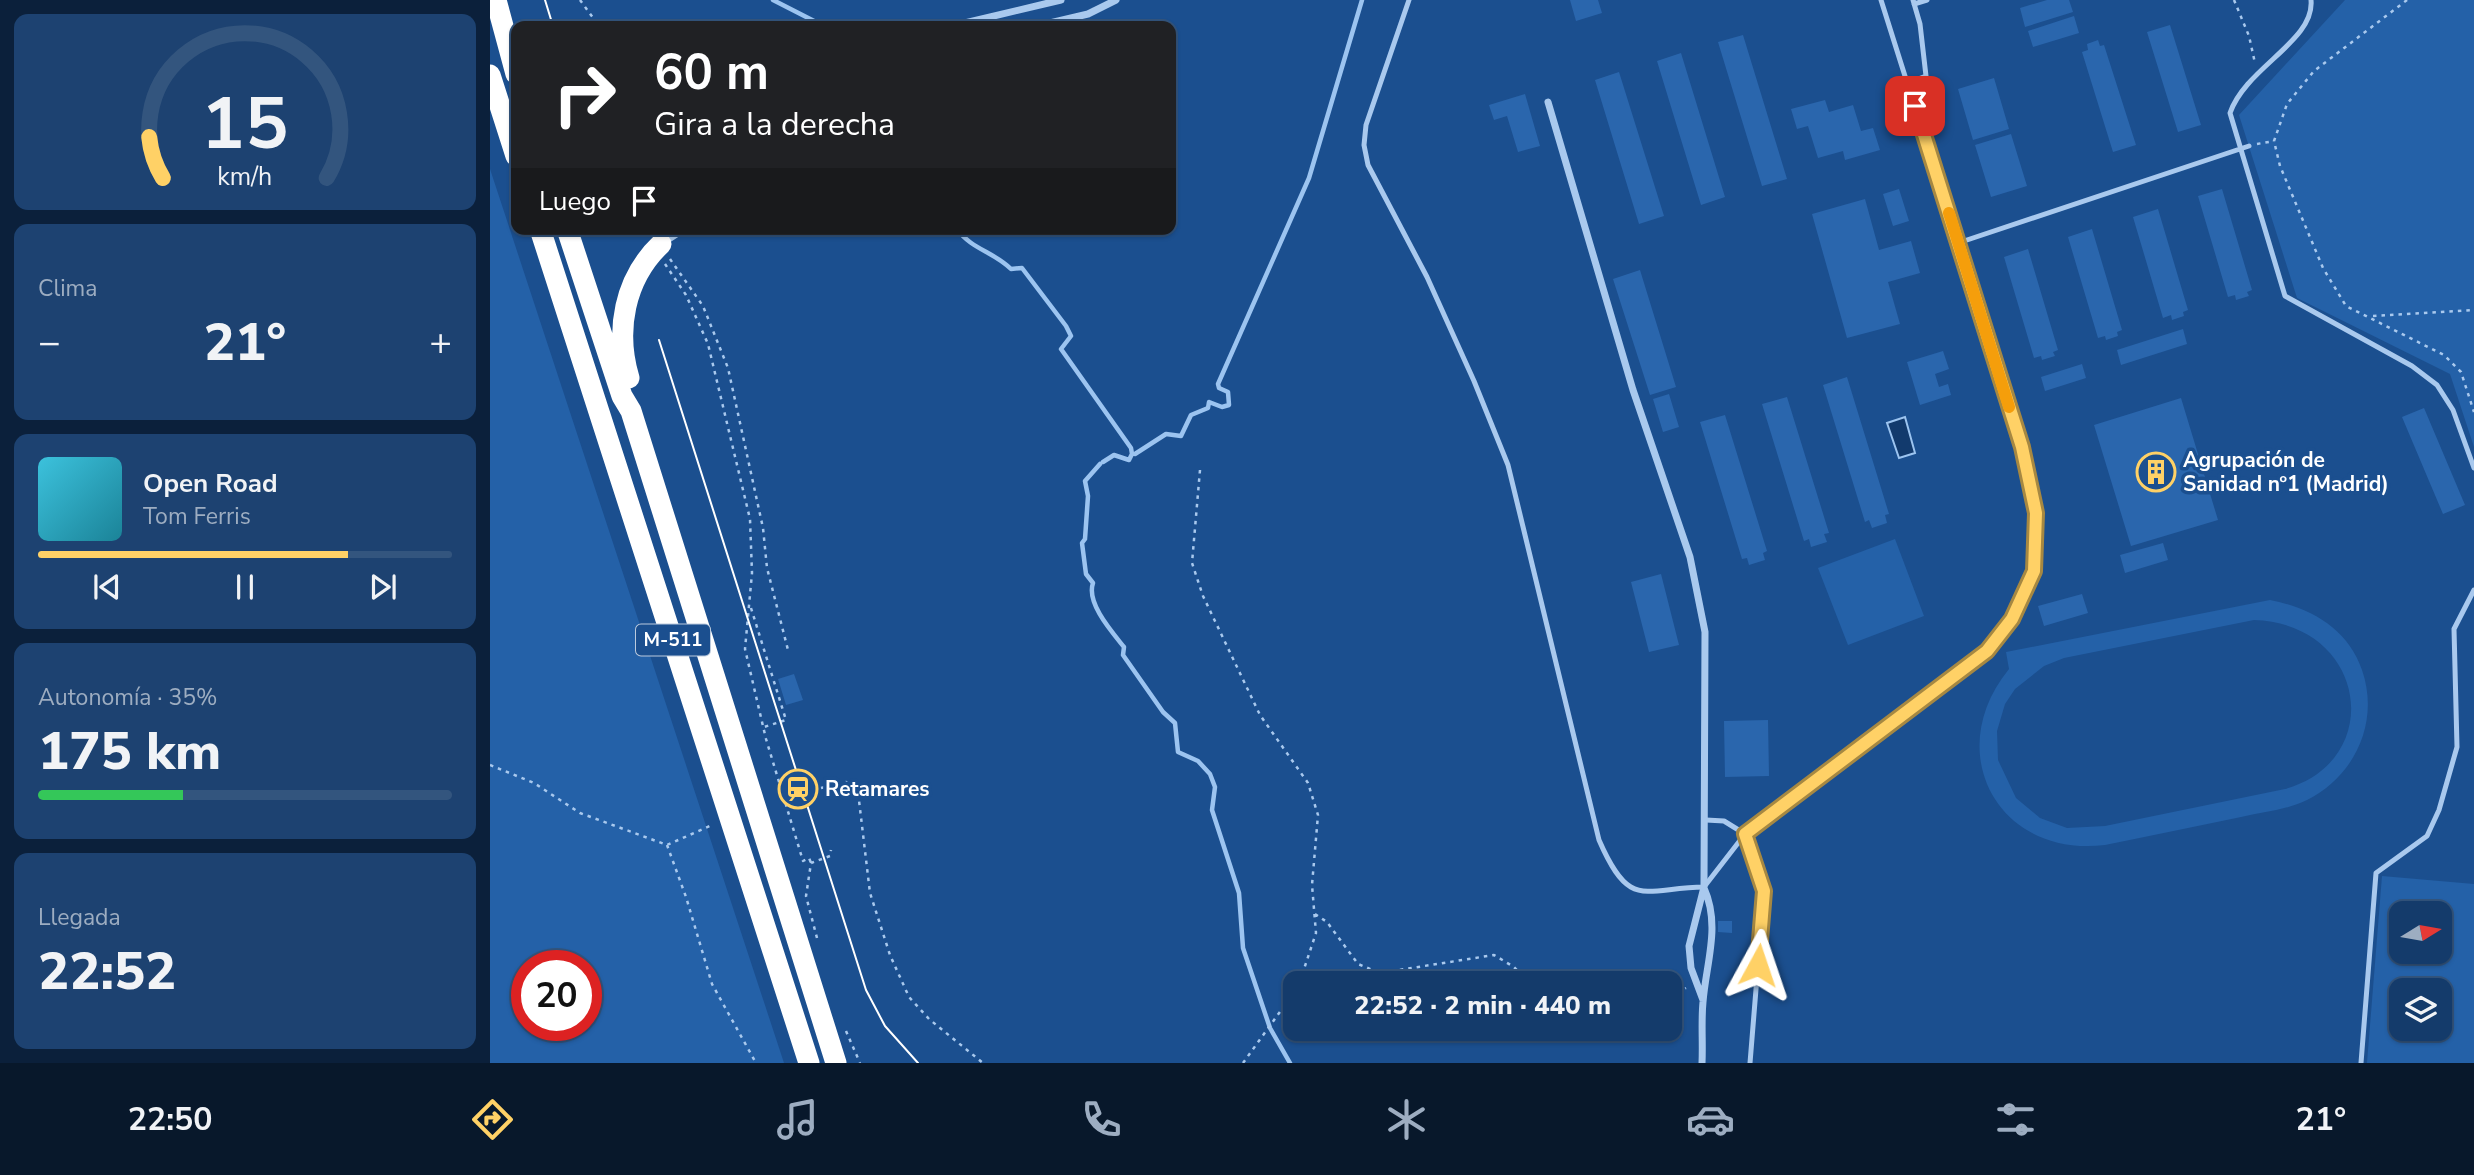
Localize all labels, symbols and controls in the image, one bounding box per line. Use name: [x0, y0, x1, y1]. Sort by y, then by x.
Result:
text: 60 m: [654, 39, 769, 106]
icon: right: [539, 49, 630, 140]
text: 15: [201, 74, 289, 174]
pin: [1885, 76, 1945, 136]
icon: arrive: [1896, 87, 1934, 125]
text: Gira a la derecha: [654, 103, 895, 146]
text: km/h: [217, 160, 273, 194]
icon: arrive: [625, 182, 663, 220]
text: Luego: [539, 184, 611, 219]
text: Clima: [38, 273, 98, 304]
text: 21°: [204, 307, 286, 378]
text: −: [38, 317, 61, 368]
text: +: [429, 317, 452, 368]
place label: Agrupación de Sanidad nº1 (Madrid): [2183, 446, 2389, 498]
building icon: Agrupación de Sanidad nº1 (Madrid): [2135, 451, 2177, 493]
text: Open Road: [143, 466, 278, 501]
text: Tom Ferris: [143, 501, 251, 532]
icon: previous: [88, 568, 126, 606]
icon: pause: [226, 568, 264, 606]
icon: next: [364, 568, 402, 606]
road number: M-511: [636, 624, 710, 656]
text: Autonomía · 35%: [38, 682, 218, 713]
text: 175 km: [38, 716, 221, 787]
station icon: Retamares: [777, 768, 819, 810]
place label: Retamares: [825, 775, 930, 803]
north arrow: [2389, 901, 2452, 964]
map controls: [2389, 901, 2452, 1041]
text: Llegada: [38, 902, 121, 933]
position arrow: [1721, 928, 1795, 1002]
text: 22:52: [38, 936, 176, 1007]
speed limit sign: 20: [511, 950, 602, 1041]
button: layers: [2389, 978, 2452, 1041]
text: 22:52 · 2 min · 440 m: [1354, 988, 1611, 1023]
icon: directions: [468, 1095, 517, 1144]
icon: music: [773, 1095, 822, 1144]
icon: phone: [1077, 1095, 1126, 1144]
icon: climate: [1382, 1095, 1431, 1144]
icon: car: [1686, 1095, 1735, 1144]
icon: filters: [1991, 1095, 2040, 1144]
text: 22:50: [128, 1098, 213, 1141]
text: 21°: [2296, 1098, 2346, 1141]

